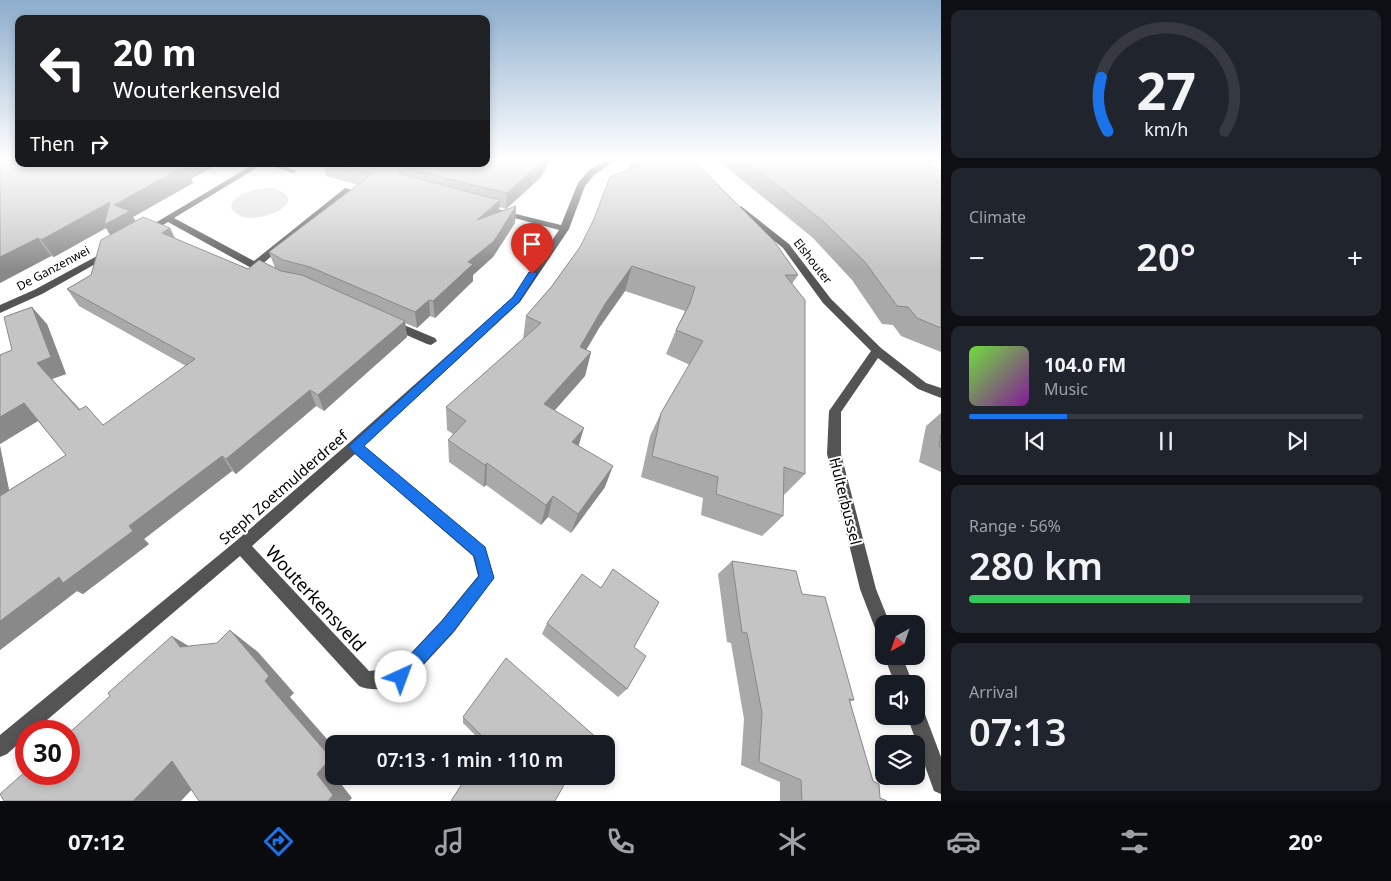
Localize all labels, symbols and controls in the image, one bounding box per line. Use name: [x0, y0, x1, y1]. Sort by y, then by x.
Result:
text: 20 m: [113, 29, 196, 76]
icon: left: [30, 35, 95, 100]
text: 27: [1136, 54, 1196, 125]
text: Wouterkensveld: [113, 74, 280, 104]
text: km/h: [1144, 117, 1188, 141]
icon: right: [85, 130, 113, 158]
text: Then: [30, 131, 75, 157]
text: Climate: [969, 206, 1026, 228]
pin: [511, 223, 553, 274]
icon: arrive: [518, 230, 546, 258]
text: 20°: [1136, 230, 1196, 282]
street label: Elshouter: [790, 235, 836, 287]
text: −: [969, 238, 985, 276]
text: +: [1347, 238, 1363, 276]
street label: De Ganzenwei: [13, 242, 93, 294]
text: 104.0 FM: [1044, 352, 1126, 378]
text: Music: [1044, 378, 1088, 400]
street label: Steph Zoetmulderdreef: [215, 425, 352, 548]
icon: previous: [1021, 427, 1049, 455]
icon: pause: [1152, 427, 1180, 455]
icon: next: [1283, 427, 1311, 455]
street label: Hulterbussel: [825, 455, 867, 547]
text: Range · 56%: [969, 515, 1061, 537]
text: 280 km: [969, 539, 1103, 591]
street label: Wouterkensveld: [261, 540, 371, 656]
north arrow: [875, 615, 925, 665]
map controls: [875, 615, 925, 785]
position arrow: [374, 650, 426, 702]
button: sound: [875, 675, 925, 725]
text: Arrival: [969, 681, 1018, 703]
text: 07:13: [969, 705, 1066, 757]
speed limit sign: 30: [15, 720, 80, 785]
button: layers: [875, 735, 925, 785]
text: 07:13 · 1 min · 110 m: [377, 747, 563, 773]
icon: directions: [261, 824, 296, 859]
icon: music: [432, 824, 467, 859]
icon: phone: [603, 824, 638, 859]
icon: climate: [775, 824, 810, 859]
icon: car: [946, 824, 981, 859]
icon: filters: [1117, 824, 1152, 859]
text: 07:12: [68, 826, 125, 856]
text: 20°: [1288, 826, 1323, 856]

